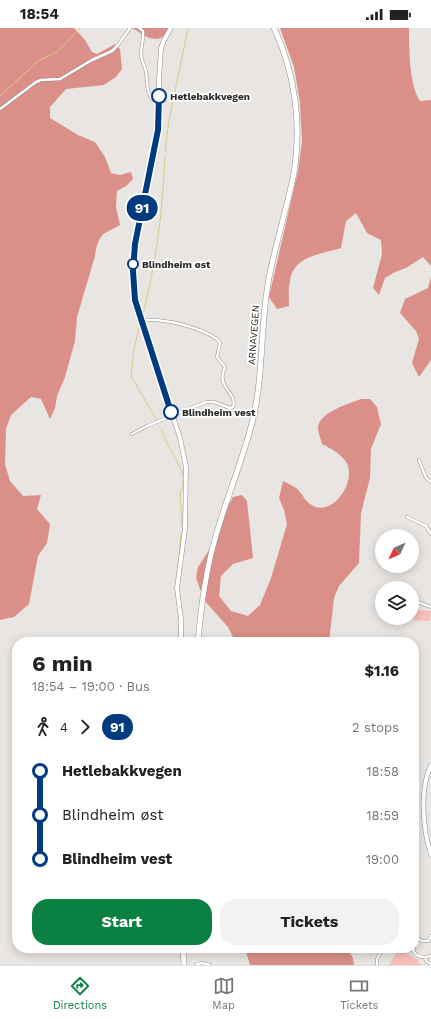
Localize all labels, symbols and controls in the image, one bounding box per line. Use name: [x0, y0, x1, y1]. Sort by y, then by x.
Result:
text: 18:54: [20, 5, 59, 23]
marker: Hetlebakkvegen: [151, 88, 167, 104]
place label: Hetlebakkvegen: [170, 91, 250, 102]
line badge: 91: [124, 195, 160, 221]
text: 91: [135, 200, 149, 216]
marker: Blindheim øst: [127, 258, 139, 270]
place label: Blindheim øst: [142, 259, 211, 270]
street label: ARNAVEGEN: [246, 305, 261, 365]
marker: Blindheim vest: [163, 404, 179, 420]
place label: Blindheim vest: [182, 407, 256, 418]
north arrow: [375, 529, 419, 573]
map controls: [375, 529, 419, 625]
button: layers: [375, 581, 419, 625]
text: 6 min: [32, 651, 93, 676]
text: $1.16: [364, 662, 399, 680]
text: 18:54 – 19:00 · Bus: [32, 679, 150, 694]
icon: walk: [32, 716, 54, 738]
icon: forward: [74, 716, 96, 738]
text: 91: [110, 719, 125, 735]
text: 4: [60, 720, 68, 735]
text: 2 stops: [352, 720, 399, 735]
text: Hetlebakkvegen: [62, 762, 182, 780]
text: 18:58: [366, 764, 399, 779]
text: Blindheim øst: [62, 806, 164, 824]
text: 18:59: [366, 808, 399, 823]
text: Blindheim vest: [62, 850, 172, 868]
text: 19:00: [366, 852, 399, 867]
button: Start: [32, 899, 212, 945]
button: Tickets: [220, 899, 399, 945]
tab: Directions: [53, 975, 107, 1012]
tab: Map: [212, 975, 235, 1012]
tab: Tickets: [340, 975, 378, 1012]

